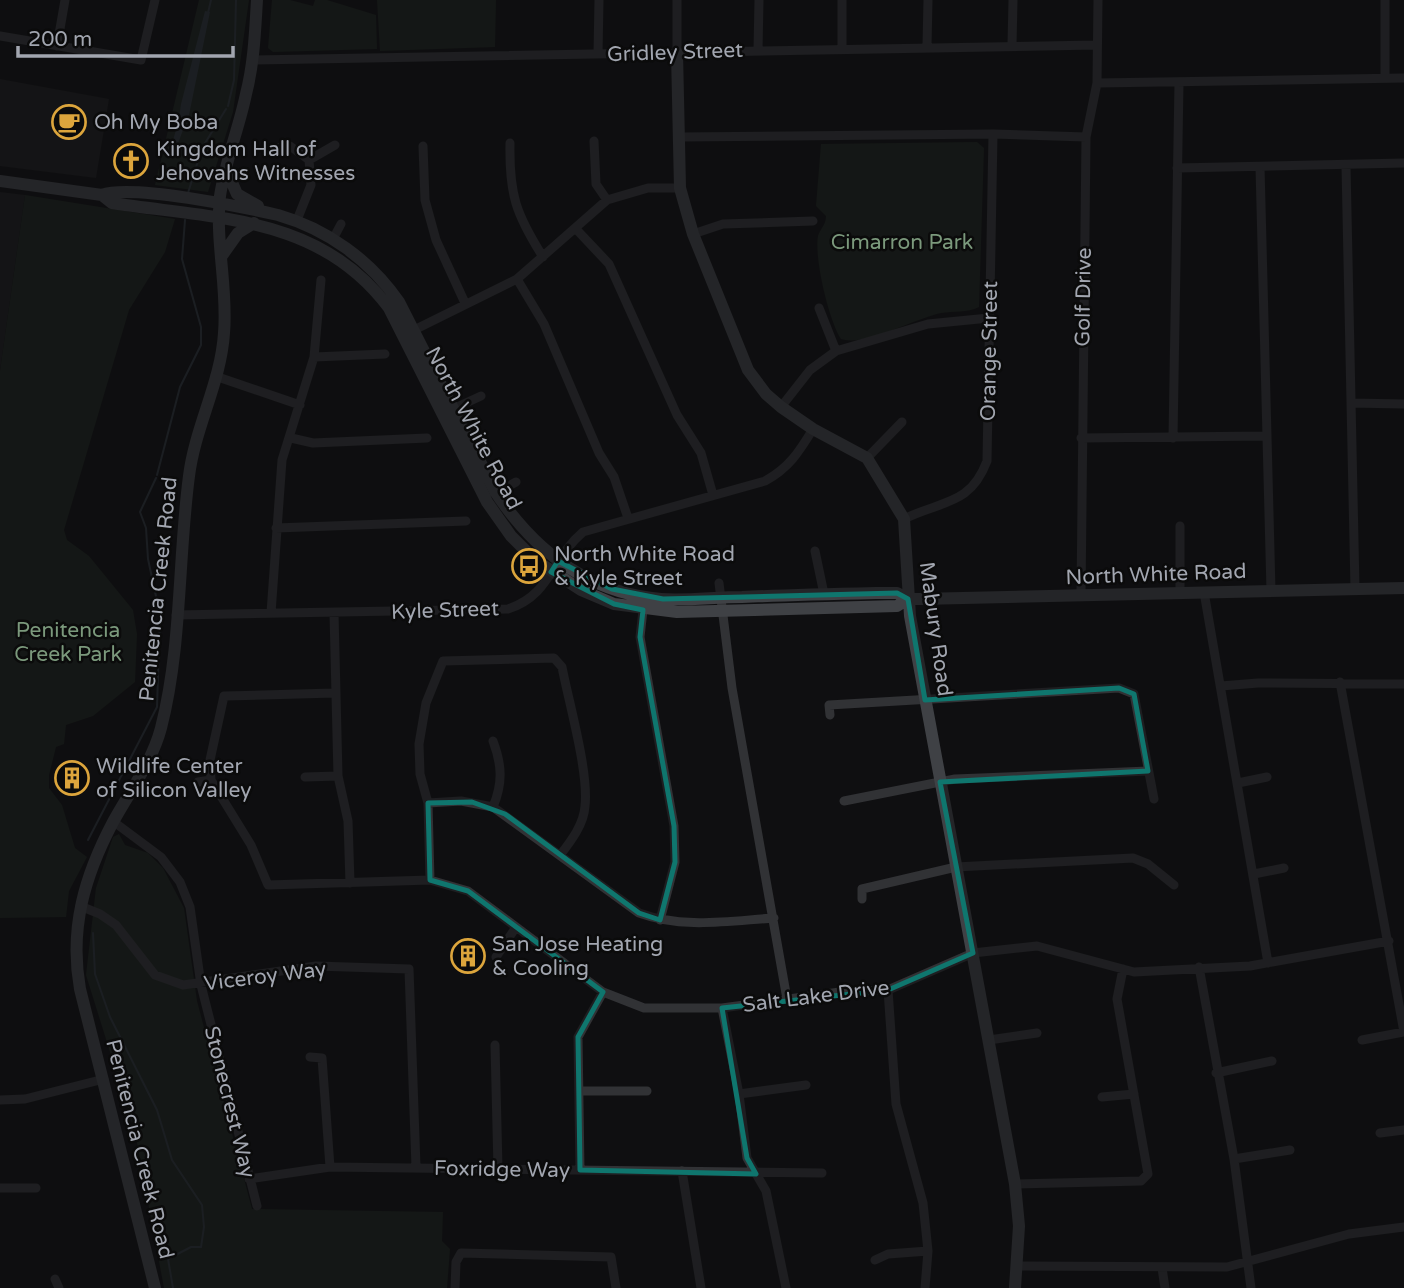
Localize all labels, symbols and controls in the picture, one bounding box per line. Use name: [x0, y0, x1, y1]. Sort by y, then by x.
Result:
scale bar: [18, 14, 233, 58]
text: 200 m: [28, 27, 92, 52]
street label: Gridley Street: [607, 38, 744, 67]
cafe icon: Oh My Boba: [50, 103, 88, 141]
place label: Oh My Boba: [94, 110, 218, 135]
place label: Kingdom Hall of Jehovahs Witnesses: [156, 137, 355, 186]
church icon: Kingdom Hall of Jehovahs Witnesses: [112, 142, 150, 180]
park label: Cimarron Park: [831, 230, 973, 255]
street label: Golf Drive: [1070, 247, 1097, 347]
street label: Orange Street: [976, 281, 1003, 421]
street label: North White Road: [420, 343, 527, 514]
street label: Penitencia Creek Road: [134, 476, 183, 703]
place label: North White Road & Kyle Street: [554, 542, 735, 591]
bus stop icon: North White Road & Kyle Street: [510, 547, 548, 585]
street label: North White Road: [1065, 559, 1247, 590]
street label: Mabury Road: [914, 560, 957, 698]
street label: Kyle Street: [391, 596, 499, 625]
park label: Penitencia Creek Park: [14, 618, 122, 667]
place label: Wildlife Center of Silicon Valley: [96, 754, 251, 803]
building icon: Wildlife Center of Silicon Valley: [53, 759, 91, 797]
place label: San Jose Heating & Cooling: [492, 932, 663, 981]
building icon: San Jose Heating & Cooling: [449, 937, 487, 975]
street label: Viceroy Way: [203, 957, 328, 996]
street label: Salt Lake Drive: [741, 975, 891, 1018]
street label: Stonecrest Way: [199, 1024, 260, 1181]
street label: Penitencia Creek Road: [100, 1037, 179, 1262]
street label: Foxridge Way: [434, 1156, 570, 1183]

